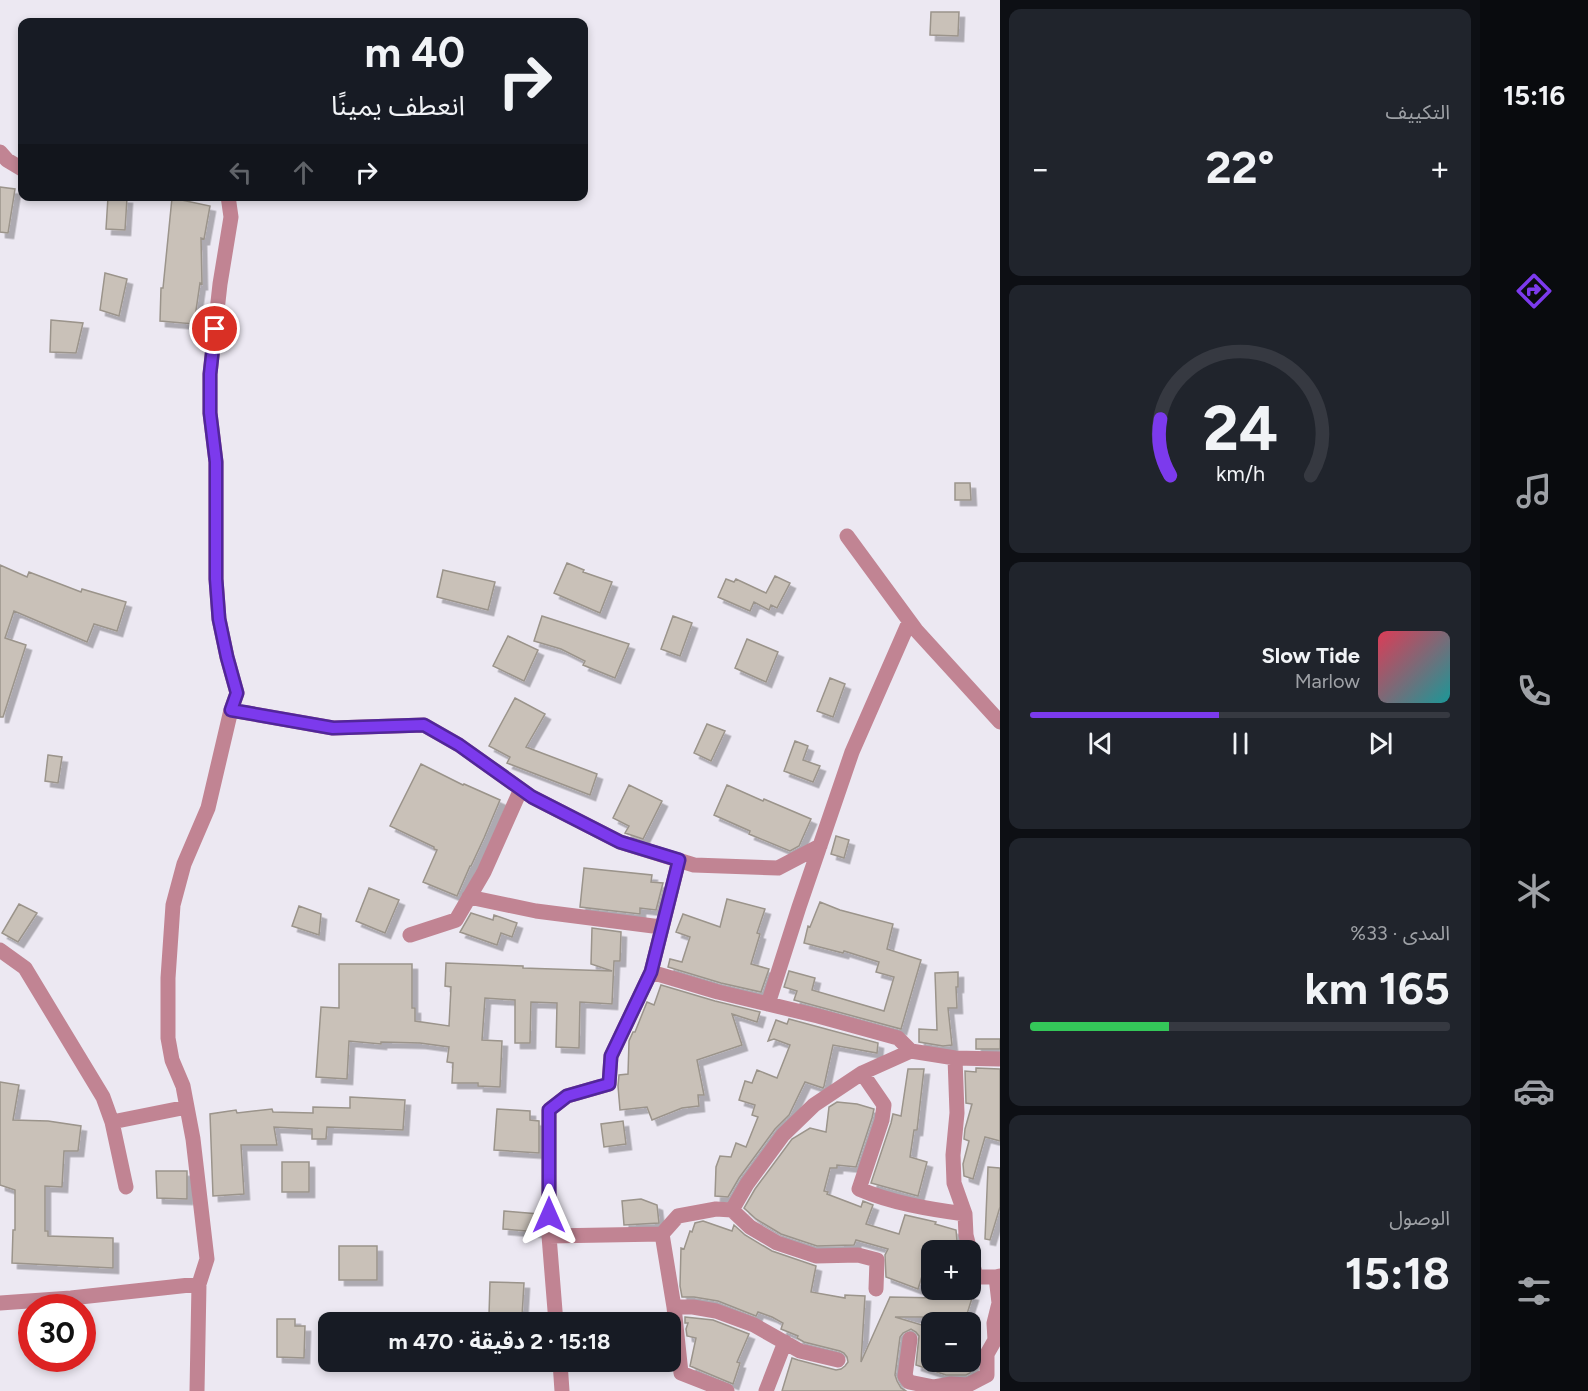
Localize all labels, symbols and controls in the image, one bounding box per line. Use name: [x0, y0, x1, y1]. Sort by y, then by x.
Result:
text: 40 m: [365, 27, 465, 78]
icon: right: [486, 42, 564, 120]
text: 15:16: [1503, 79, 1565, 112]
text: انعطف يمينًا: [331, 89, 465, 122]
text: التكييف: [1386, 100, 1450, 124]
text: 22°: [1205, 140, 1275, 194]
text: −: [1030, 149, 1051, 188]
text: +: [1429, 149, 1450, 188]
icon: left: [224, 156, 257, 189]
icon: ahead: [287, 156, 320, 189]
icon: right: [350, 156, 383, 189]
icon: directions: [1513, 270, 1555, 312]
pin: [189, 303, 240, 354]
icon: arrive: [198, 312, 231, 345]
text: 24: [1202, 391, 1278, 466]
text: km/h: [1216, 462, 1264, 487]
icon: music: [1513, 470, 1555, 512]
text: Slow Tide: [1261, 642, 1360, 669]
text: Marlow: [1295, 669, 1360, 693]
icon: phone: [1513, 670, 1555, 712]
icon: previous: [1084, 727, 1117, 760]
icon: pause: [1224, 727, 1257, 760]
icon: next: [1364, 727, 1397, 760]
icon: climate: [1513, 870, 1555, 912]
text: المدى · 33%: [1350, 921, 1450, 945]
text: 165 km: [1305, 961, 1450, 1015]
icon: car: [1513, 1070, 1555, 1112]
position arrow: [517, 1183, 581, 1247]
text: الوصول: [1389, 1206, 1450, 1230]
map controls: [921, 1240, 981, 1372]
button: +: [921, 1240, 981, 1300]
text: 15:18: [1345, 1246, 1450, 1300]
icon: filters: [1513, 1270, 1555, 1312]
speed limit sign: 30: [18, 1294, 96, 1372]
button: −: [921, 1312, 981, 1372]
text: 15:18 · 2 دقيقة · 470 m: [388, 1328, 611, 1355]

